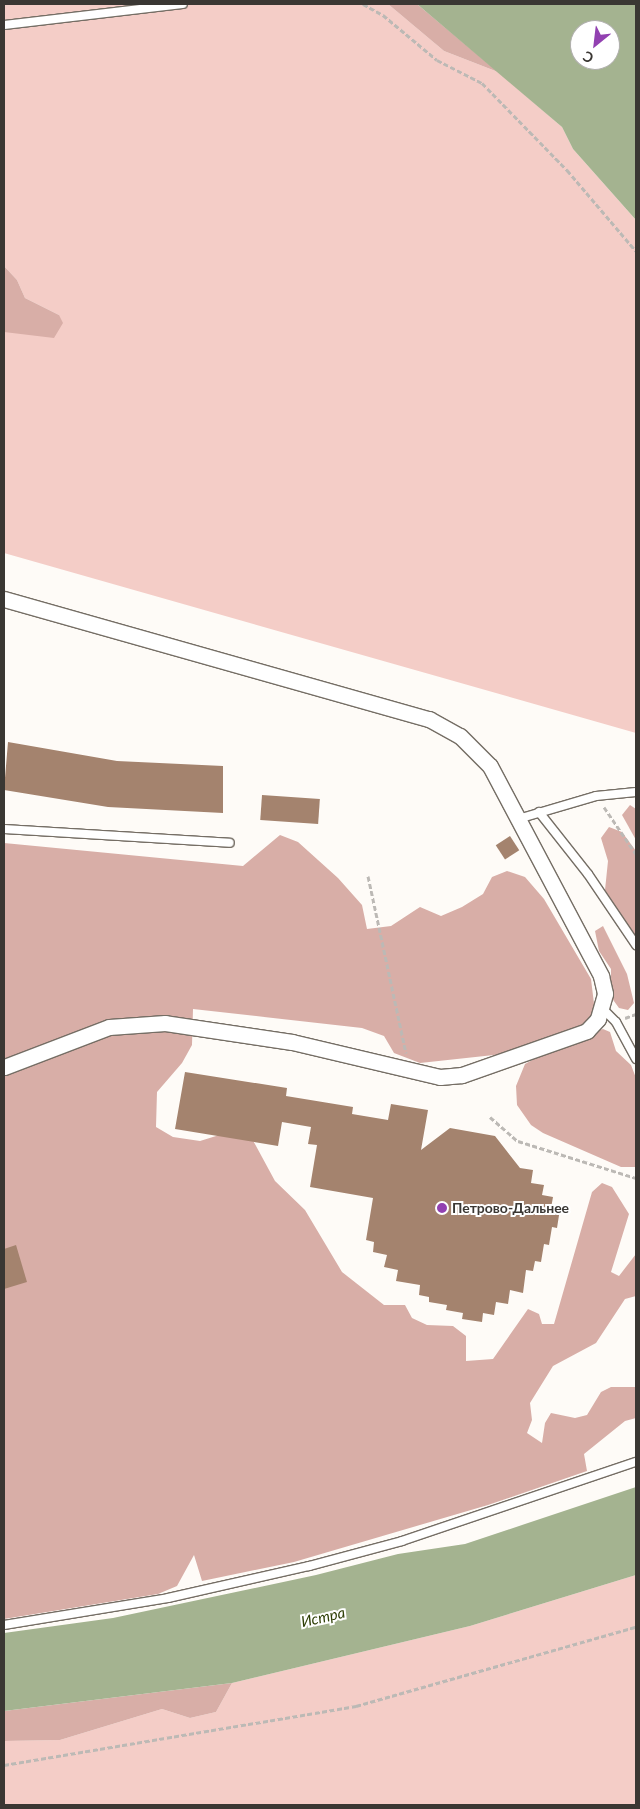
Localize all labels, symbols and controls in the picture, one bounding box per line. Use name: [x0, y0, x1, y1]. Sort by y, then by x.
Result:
north arrow: [570, 20, 620, 70]
text: С: [580, 48, 596, 67]
place label: Петрово-Дальнее: [452, 1200, 569, 1216]
marker: Петрово-Дальнее: [436, 1202, 448, 1214]
water label: Истра: [299, 1603, 347, 1631]

